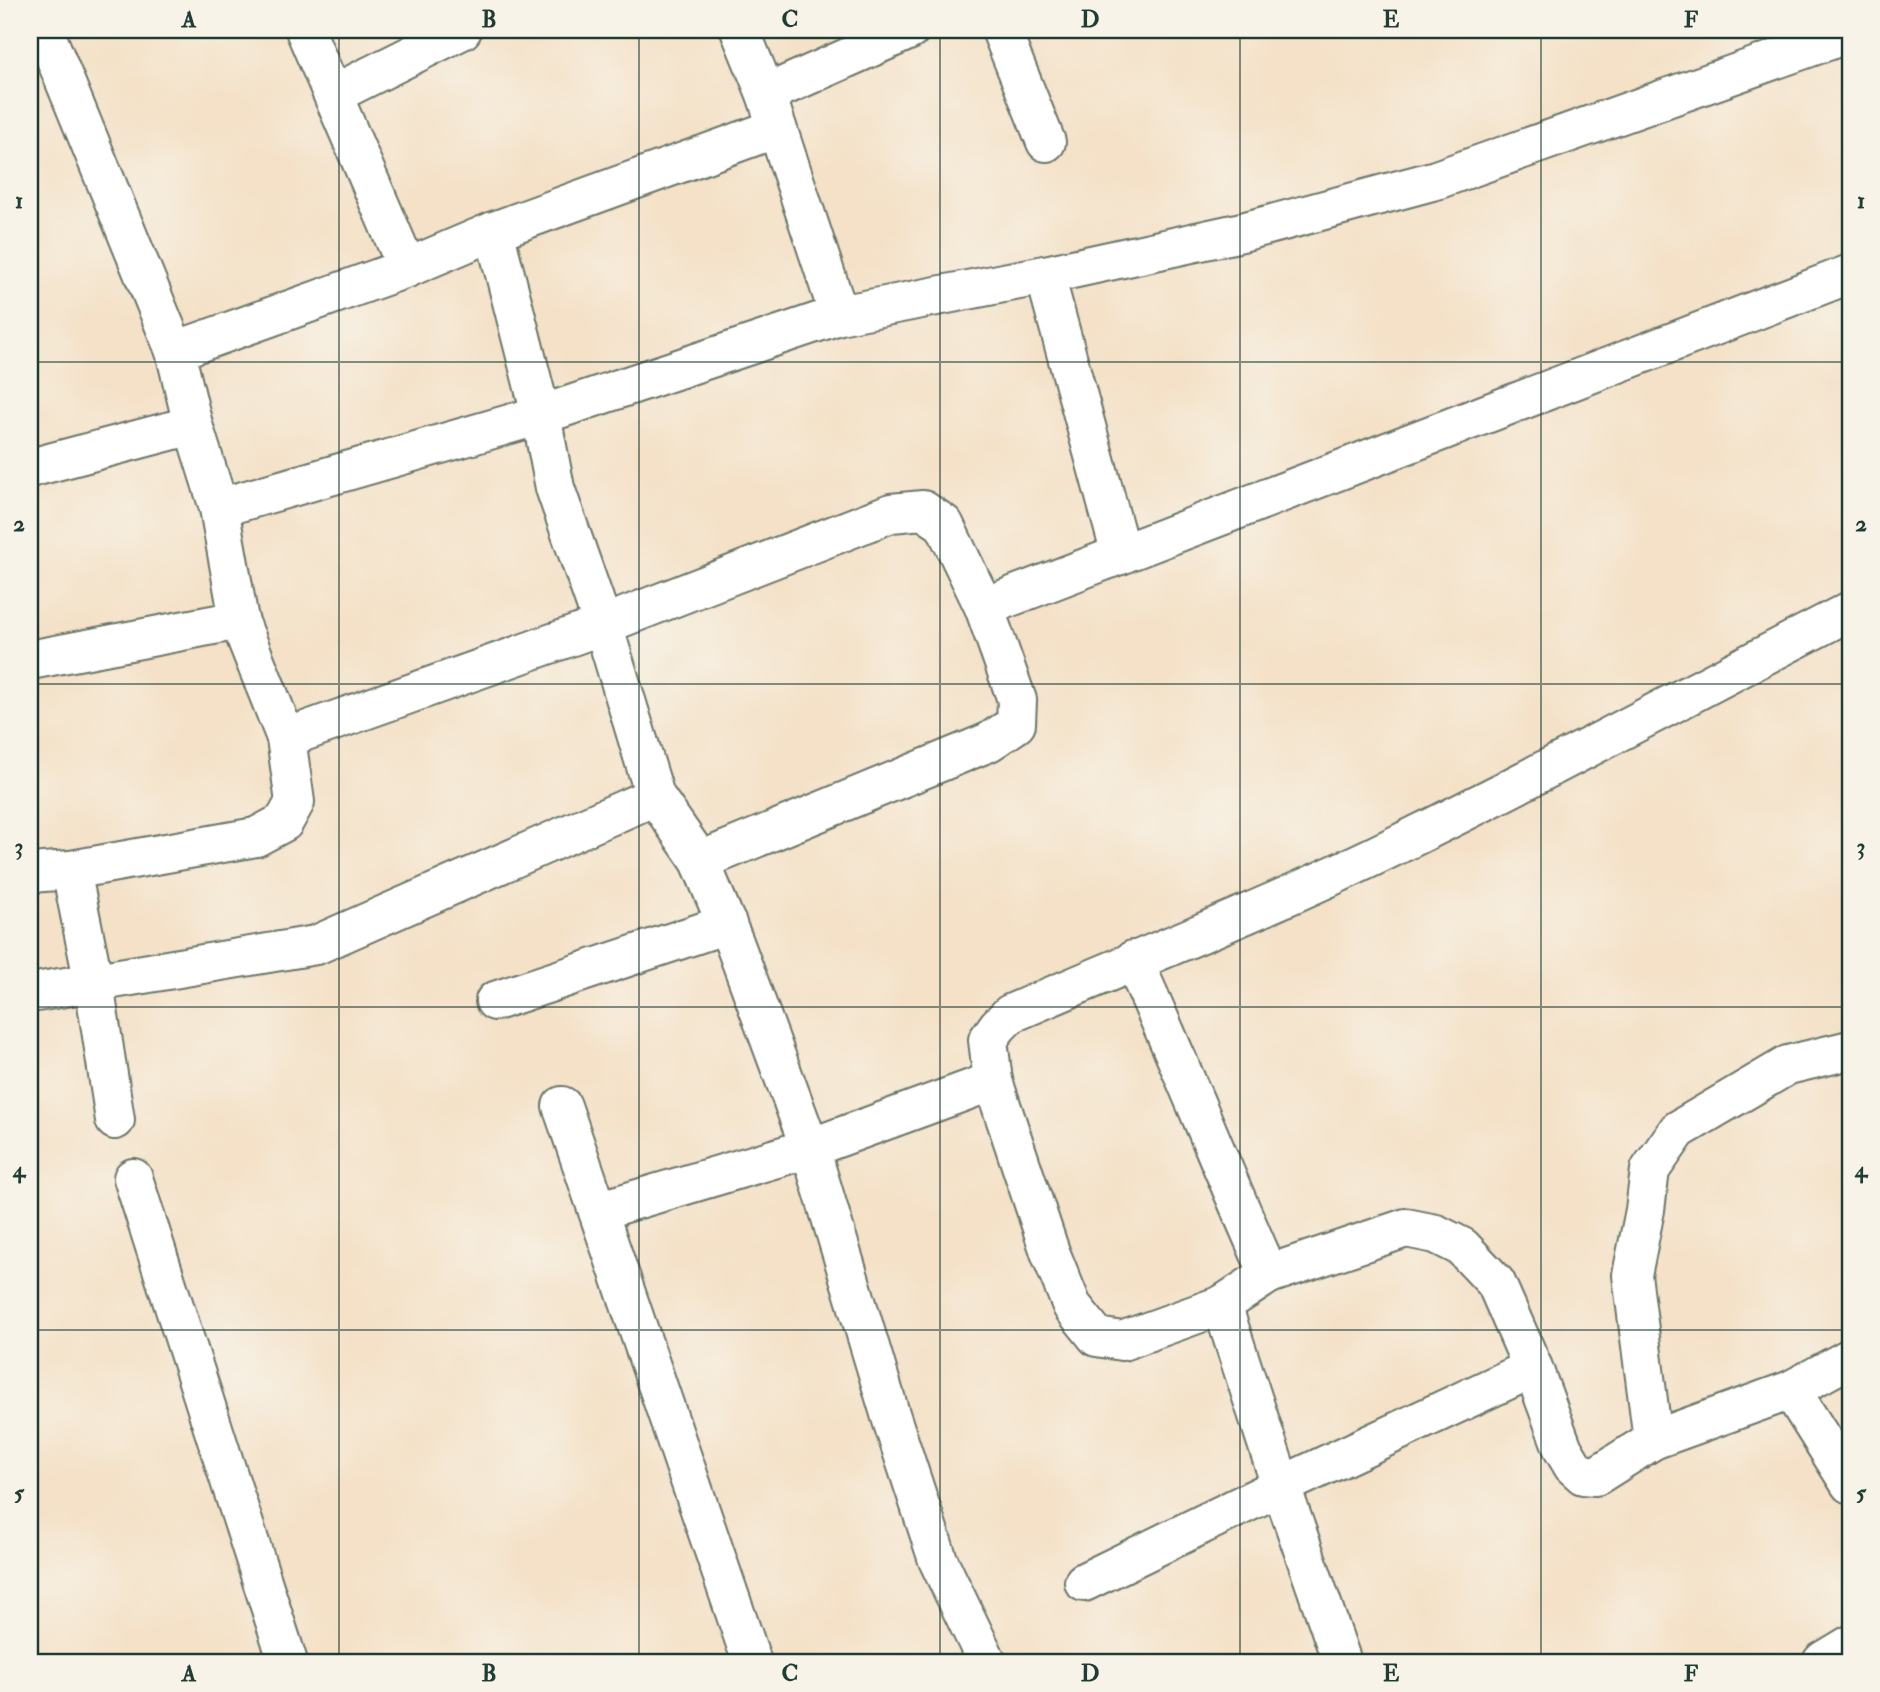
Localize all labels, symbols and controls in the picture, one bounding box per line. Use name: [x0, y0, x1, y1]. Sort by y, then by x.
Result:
text: A: [181, 5, 197, 34]
text: B: [481, 5, 497, 34]
text: C: [782, 5, 798, 34]
text: D: [1081, 5, 1099, 34]
text: E: [1383, 5, 1400, 34]
text: F: [1684, 5, 1699, 34]
text: 1: [15, 186, 23, 215]
text: 1: [1857, 186, 1865, 215]
text: 2: [13, 509, 25, 538]
text: 2: [1855, 509, 1867, 538]
text: 3: [15, 832, 23, 861]
text: 3: [1857, 832, 1865, 861]
text: 4: [12, 1155, 27, 1184]
text: 4: [1854, 1155, 1869, 1184]
text: 5: [14, 1478, 25, 1507]
text: 5: [1856, 1478, 1867, 1507]
text: A: [181, 1659, 197, 1688]
text: B: [481, 1659, 497, 1688]
text: C: [782, 1659, 798, 1688]
text: D: [1081, 1659, 1099, 1688]
text: E: [1383, 1659, 1400, 1688]
text: F: [1684, 1659, 1699, 1688]

